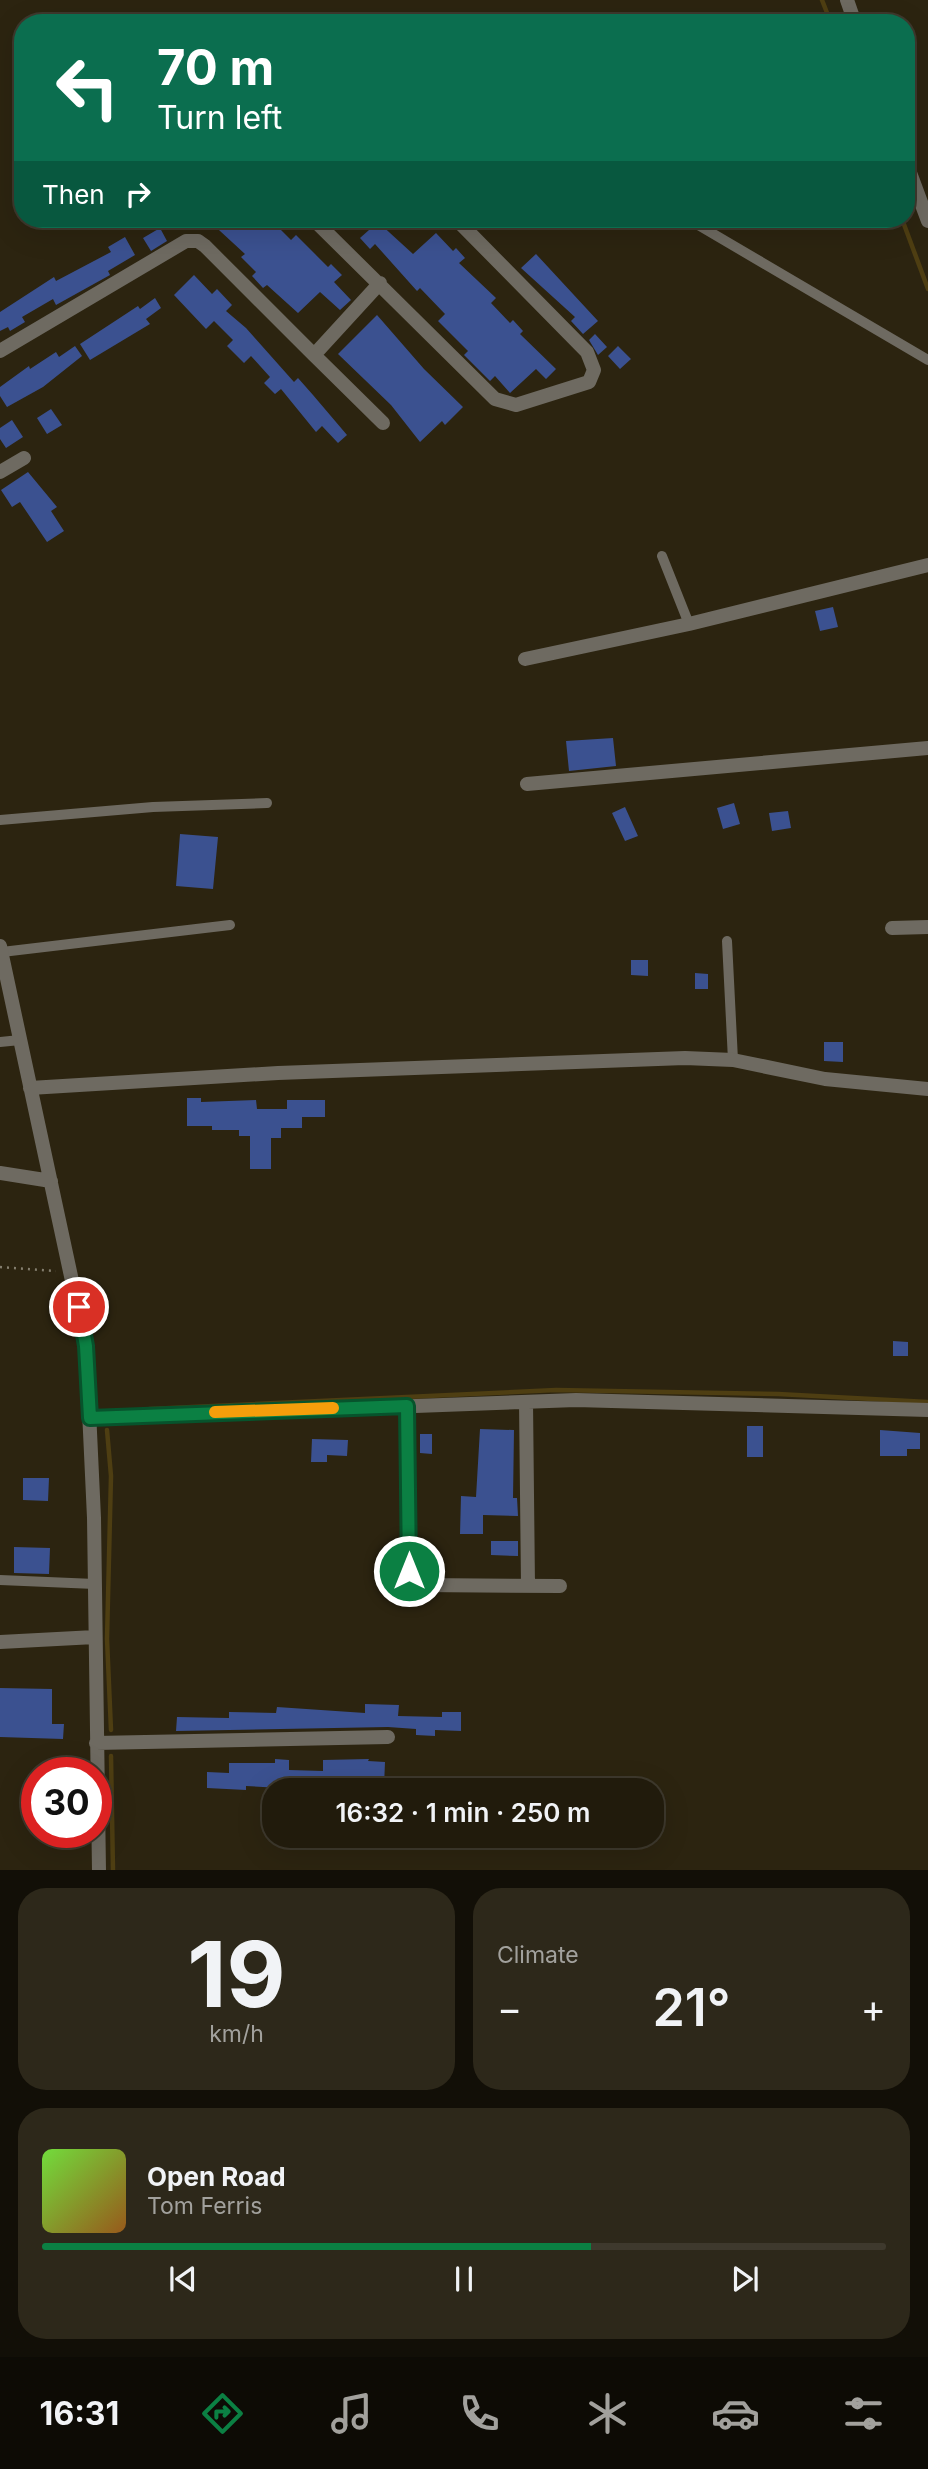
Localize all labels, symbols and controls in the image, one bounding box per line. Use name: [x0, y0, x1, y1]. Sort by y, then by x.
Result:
text: 70 m: [157, 38, 274, 97]
icon: left: [42, 42, 133, 133]
text: Turn left: [157, 98, 282, 137]
icon: right: [119, 175, 157, 213]
text: Then: [42, 179, 105, 210]
pin: [49, 1277, 109, 1337]
icon: arrive: [60, 1288, 98, 1326]
position arrow: [372, 1534, 446, 1608]
speed limit sign: 30: [21, 1757, 112, 1848]
text: 16:32 · 1 min · 250 m: [336, 1797, 590, 1828]
text: 19: [187, 1919, 286, 2029]
text: Climate: [497, 1941, 579, 1969]
text: 21°: [652, 1976, 731, 2039]
text: −: [497, 1985, 522, 2031]
text: +: [861, 1985, 886, 2031]
text: km/h: [209, 2020, 264, 2048]
text: Open Road: [147, 2161, 286, 2192]
text: Tom Ferris: [147, 2192, 262, 2220]
icon: previous: [164, 2260, 202, 2298]
icon: pause: [445, 2260, 483, 2298]
icon: next: [726, 2260, 764, 2298]
icon: directions: [198, 2389, 247, 2438]
icon: music: [327, 2389, 376, 2438]
icon: phone: [455, 2389, 504, 2438]
icon: climate: [583, 2389, 632, 2438]
icon: car: [711, 2389, 760, 2438]
icon: filters: [839, 2389, 888, 2438]
text: 16:31: [40, 2394, 119, 2433]

